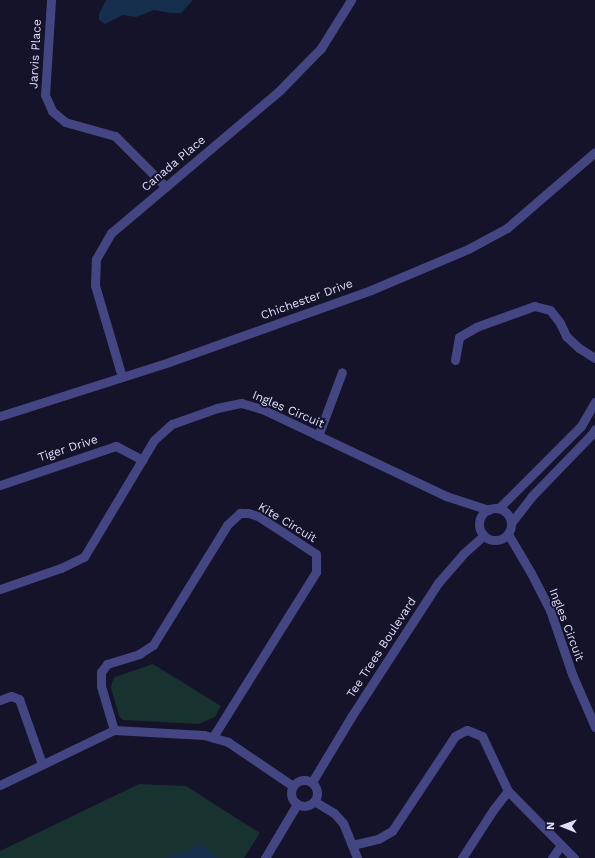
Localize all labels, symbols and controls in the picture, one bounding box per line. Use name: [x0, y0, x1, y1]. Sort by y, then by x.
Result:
street label: Jarvis Place: [27, 19, 45, 89]
street label: Canada Place: [139, 133, 209, 195]
street label: Chichester Drive: [259, 277, 355, 323]
street label: Ingles Circuit: [250, 388, 326, 432]
street label: Tiger Drive: [36, 433, 100, 465]
street label: Kite Circuit: [255, 500, 319, 546]
street label: Ingles Circuit: [546, 587, 586, 663]
street label: Tee Trees Boulevard: [344, 595, 420, 701]
north arrow: [543, 806, 583, 846]
text: N: [544, 822, 557, 830]

